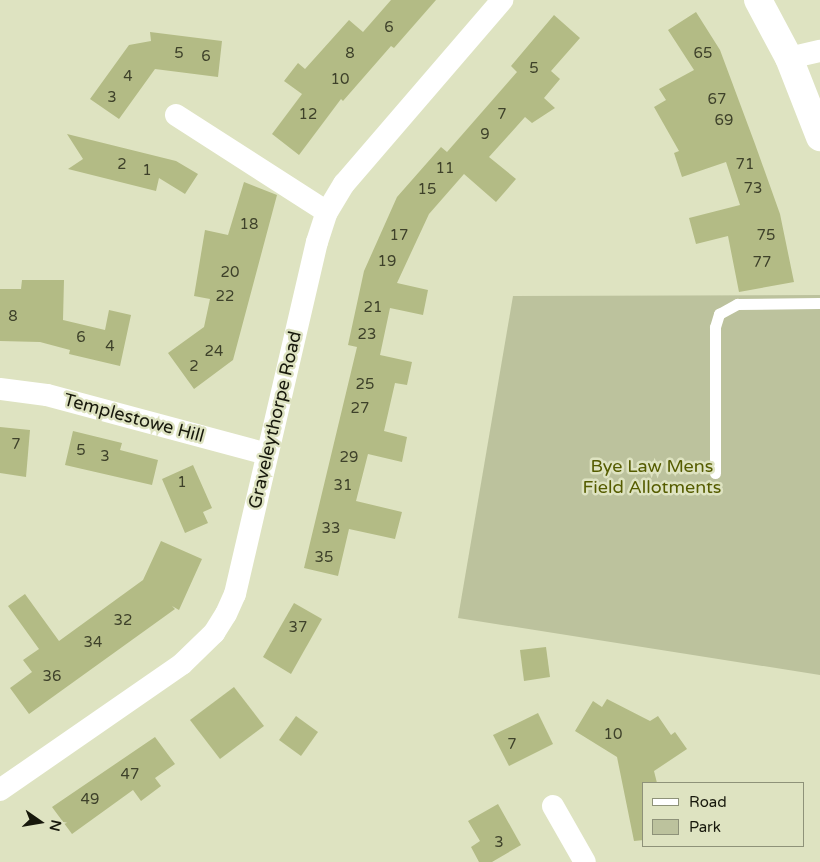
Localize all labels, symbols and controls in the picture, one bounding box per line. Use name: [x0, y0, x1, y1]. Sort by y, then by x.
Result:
house number: 6: [384, 19, 394, 37]
house number: 5: [174, 45, 184, 63]
house number: 8: [345, 45, 355, 63]
house number: 65: [694, 45, 712, 63]
house number: 6: [201, 48, 211, 66]
house number: 5: [529, 60, 539, 78]
house number: 4: [123, 68, 133, 86]
house number: 10: [331, 71, 349, 89]
house number: 3: [107, 89, 117, 107]
house number: 67: [708, 91, 726, 109]
house number: 12: [299, 106, 317, 124]
house number: 7: [497, 106, 507, 124]
house number: 69: [715, 112, 733, 130]
house number: 9: [480, 126, 490, 144]
house number: 2: [117, 156, 127, 174]
house number: 71: [736, 156, 754, 174]
house number: 11: [436, 160, 454, 178]
house number: 1: [142, 162, 152, 180]
house number: 73: [744, 180, 762, 198]
house number: 15: [418, 181, 436, 199]
house number: 18: [240, 216, 258, 234]
house number: 17: [390, 227, 408, 245]
house number: 75: [757, 227, 775, 245]
house number: 19: [378, 253, 396, 271]
house number: 77: [753, 254, 771, 272]
house number: 20: [221, 264, 239, 282]
house number: 22: [216, 288, 234, 306]
house number: 21: [364, 299, 382, 317]
house number: 8: [8, 308, 18, 326]
house number: 23: [358, 326, 376, 344]
house number: 6: [76, 329, 86, 347]
street label: Graveleythorpe Road: [244, 329, 306, 511]
house number: 4: [105, 338, 115, 356]
house number: 24: [205, 343, 223, 361]
house number: 2: [189, 358, 199, 376]
house number: 25: [356, 376, 374, 394]
street label: Templestowe Hill: [61, 389, 207, 447]
house number: 27: [351, 400, 369, 418]
house number: 7: [11, 436, 21, 454]
house number: 5: [76, 442, 86, 460]
house number: 3: [100, 448, 110, 466]
house number: 29: [340, 449, 358, 467]
park label: Bye Law Mens Field Allotments: [583, 456, 721, 498]
house number: 1: [177, 474, 187, 492]
house number: 31: [334, 477, 352, 495]
house number: 33: [322, 520, 340, 538]
house number: 35: [315, 549, 333, 567]
house number: 32: [114, 612, 132, 630]
house number: 37: [289, 619, 307, 637]
house number: 34: [84, 634, 102, 652]
house number: 36: [43, 668, 61, 686]
house number: 10: [604, 726, 622, 744]
house number: 7: [507, 736, 517, 754]
house number: 47: [121, 766, 139, 784]
legend: [642, 782, 805, 847]
house number: 49: [81, 791, 99, 809]
text: Road: [689, 793, 727, 811]
north arrow: [15, 797, 65, 847]
text: N: [46, 818, 65, 833]
text: Park: [689, 818, 721, 836]
house number: 3: [494, 834, 504, 852]

